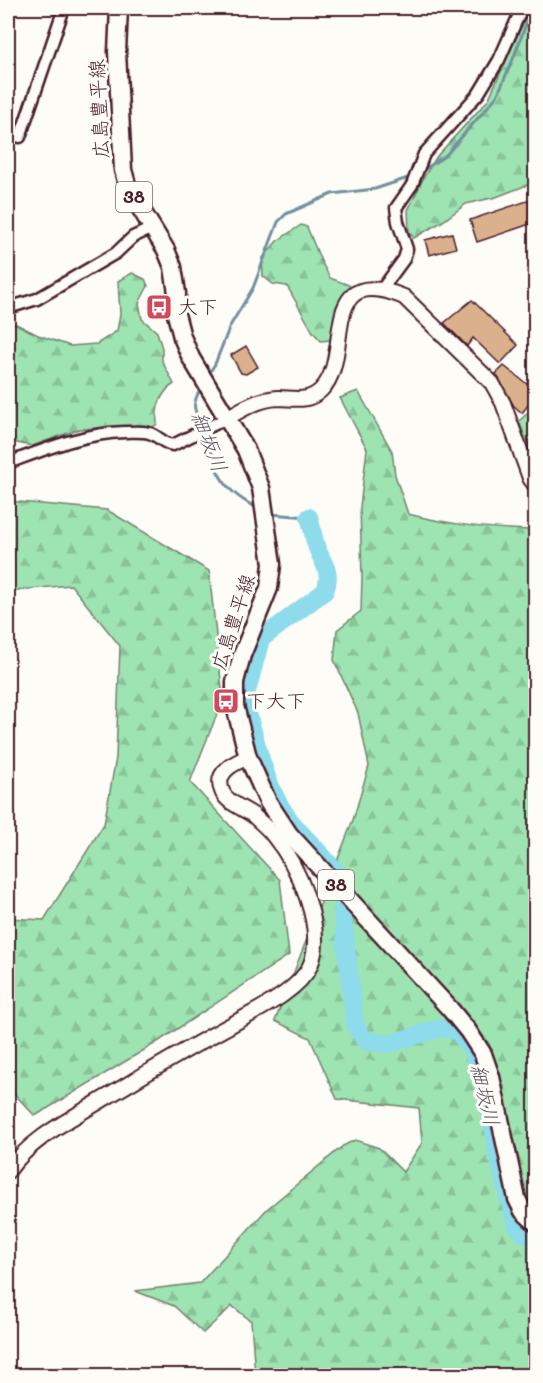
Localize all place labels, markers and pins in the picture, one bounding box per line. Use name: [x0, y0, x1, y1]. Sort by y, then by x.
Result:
bus stop icon: 大下: [144, 292, 174, 322]
place label: 大下: [178, 293, 218, 319]
bus stop icon: 下大下: [211, 686, 241, 716]
place label: 下大下: [246, 687, 306, 713]

